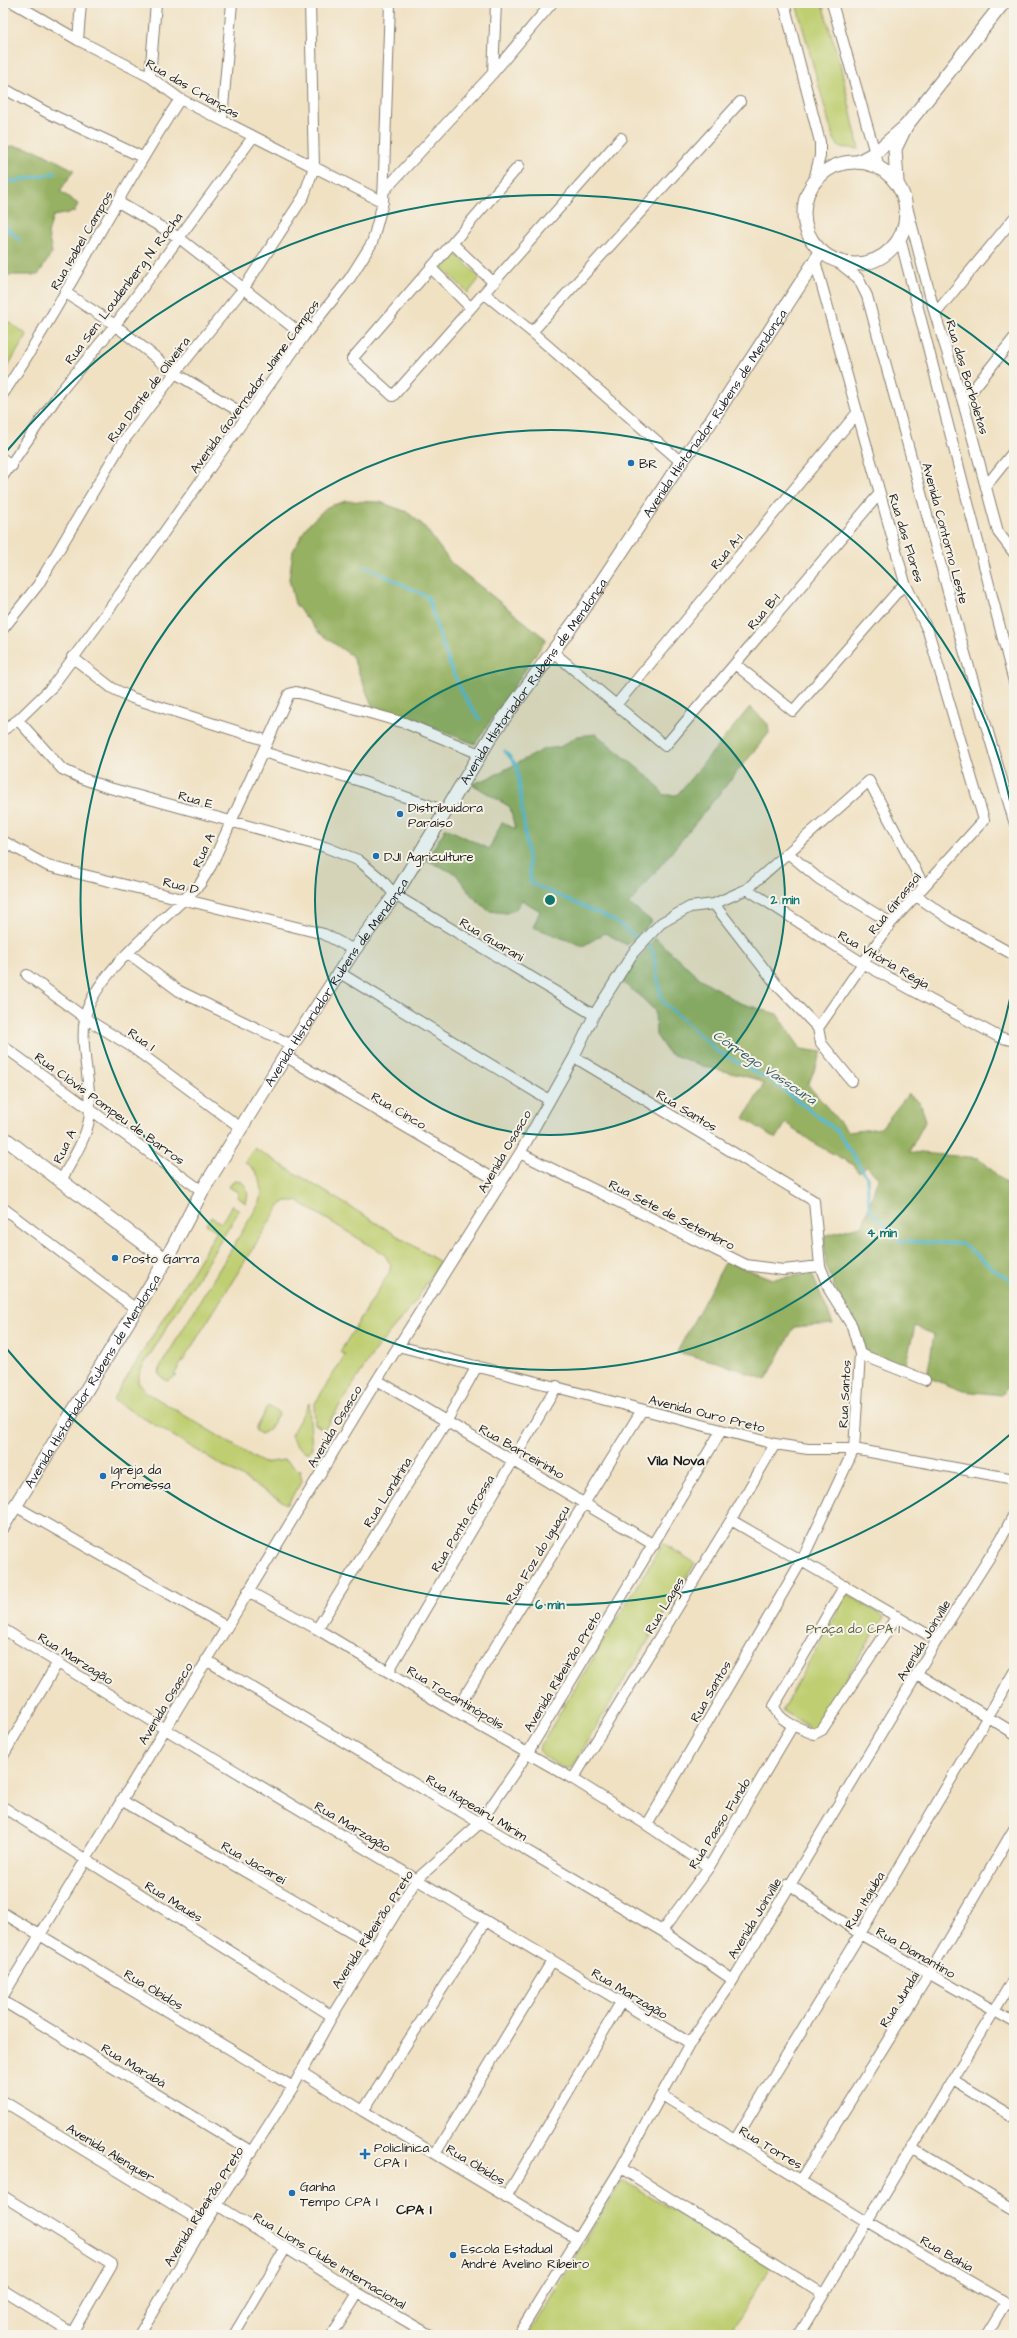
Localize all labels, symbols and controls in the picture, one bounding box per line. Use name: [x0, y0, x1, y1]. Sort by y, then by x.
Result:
street label: Rua das Crianças: [142, 55, 243, 123]
street label: Rua Isabel Campos: [46, 187, 118, 293]
street label: Rua Sen. Loudenberg N. Rocha: [61, 209, 188, 369]
street label: Avenida Governador Jaime Campos: [186, 296, 324, 477]
street label: Avenida Historiador Rubens de Mendonça: [639, 306, 792, 521]
street label: Rua das Borboletas: [941, 318, 993, 437]
street label: Rua Dante de Oliveira: [103, 333, 195, 446]
place label: BR: [639, 455, 658, 473]
marker: BR: [626, 458, 636, 468]
street label: Avenida Contorno Leste: [917, 461, 973, 606]
street label: Rua das Flores: [884, 492, 928, 585]
street label: Rua A-1: [706, 530, 747, 573]
street label: Avenida Historiador Rubens de Mendonça: [456, 575, 612, 788]
street label: Rua B-1: [743, 589, 785, 634]
street label: Rua E: [176, 786, 216, 814]
place label: Distribuidora Paraíso: [408, 799, 483, 832]
marker: Distribuidora Paraíso: [395, 809, 405, 819]
street label: Rua A: [188, 830, 220, 871]
place label: DJI Agriculture: [384, 848, 474, 867]
marker: DJI Agriculture: [371, 851, 381, 861]
street label: Rua Girassol: [864, 869, 925, 938]
street label: Rua D: [161, 873, 201, 899]
street label: Avenida Historiador Rubens de Mendonça: [261, 875, 413, 1090]
text: 2 min: [770, 892, 799, 909]
centre of rings: [543, 893, 557, 907]
street label: Rua Guarani: [456, 914, 527, 966]
street label: Rua Vitória Régia: [834, 926, 933, 994]
street label: Rua I: [124, 1024, 159, 1056]
water label: Córrego Vassoura: [709, 1026, 821, 1111]
street label: Rua Clóvis Pompeu de Barros: [31, 1048, 188, 1170]
street label: Rua Santos: [653, 1086, 721, 1136]
street label: Rua Cinco: [368, 1088, 430, 1134]
street label: Avenida Osasco: [474, 1106, 536, 1196]
street label: Rua A: [49, 1126, 81, 1167]
street label: Rua Sete de Setembro: [606, 1175, 738, 1255]
text: 4 min: [867, 1225, 897, 1242]
place label: Posto Garra: [123, 1250, 200, 1268]
marker: Posto Garra: [110, 1253, 120, 1263]
street label: Avenida Historiador Rubens de Mendonça: [20, 1271, 165, 1492]
street label: Rua Santos: [834, 1359, 856, 1429]
street label: Avenida Osasco: [303, 1381, 367, 1471]
street label: Avenida Ouro Preto: [647, 1391, 767, 1437]
street label: Rua Barreirinho: [475, 1420, 568, 1484]
district label: Vila Nova: [647, 1451, 705, 1471]
street label: Rua Londrina: [359, 1454, 417, 1531]
place label: Igreja da Promessa: [111, 1461, 171, 1494]
marker: Igreja da Promessa: [98, 1471, 108, 1481]
street label: Rua Ponta Grossa: [427, 1471, 499, 1575]
street label: Rua Foz do Iguaçu: [501, 1502, 575, 1607]
street label: Rua Lages: [641, 1573, 690, 1638]
text: 6 min: [535, 1597, 565, 1614]
street label: Avenida Joinville: [893, 1597, 955, 1684]
street label: Avenida Ribeirão Preto: [520, 1607, 606, 1735]
park label: Praça do CPA 1: [806, 1620, 900, 1638]
street label: Rua Marzagão: [34, 1628, 117, 1690]
street label: Rua Santos: [686, 1657, 736, 1726]
street label: Avenida Osasco: [134, 1658, 198, 1748]
street label: Rua Tocantinópolis: [403, 1662, 508, 1734]
street label: Rua Itapeairu Mirim: [422, 1770, 531, 1846]
street label: Rua Passo Fundo: [685, 1774, 755, 1873]
street label: Rua Marzagão: [311, 1797, 395, 1858]
street label: Rua Jacareí: [218, 1837, 289, 1889]
street label: Avenida Ribeirão Preto: [328, 1866, 418, 1992]
street label: Rua Itajuba: [841, 1868, 889, 1933]
street label: Avenida Joinville: [724, 1875, 786, 1962]
street label: Rua Maués: [141, 1877, 206, 1927]
street label: Rua Diamantino: [872, 1923, 959, 1983]
street label: Rua Marzagão: [588, 1964, 672, 2025]
street label: Rua Óbidos: [120, 1965, 187, 2015]
street label: Rua Jundai: [876, 1968, 924, 2031]
street label: Rua Marabá: [98, 2039, 170, 2093]
street label: Avenida Alenquer: [63, 2119, 158, 2186]
street label: Rua Torres: [735, 2122, 806, 2174]
place label: Policlinica CPA I: [374, 2139, 430, 2172]
street label: Rua Óbidos: [442, 2140, 509, 2190]
street label: Avenida Ribeirão Preto: [160, 2143, 248, 2270]
marker: Policlinica CPA I: [359, 2148, 371, 2160]
place label: Ganha Tempo CPA I: [300, 2178, 378, 2211]
marker: Ganha Tempo CPA I: [287, 2188, 297, 2198]
district label: CPA I: [396, 2200, 432, 2220]
street label: Rua Lions Clube Internacional: [250, 2208, 409, 2314]
street label: Rua Bahia: [917, 2231, 977, 2276]
place label: Escola Estadual André Avelino Ribeiro: [461, 2240, 590, 2273]
marker: Escola Estadual André Avelino Ribeiro: [448, 2250, 458, 2260]

